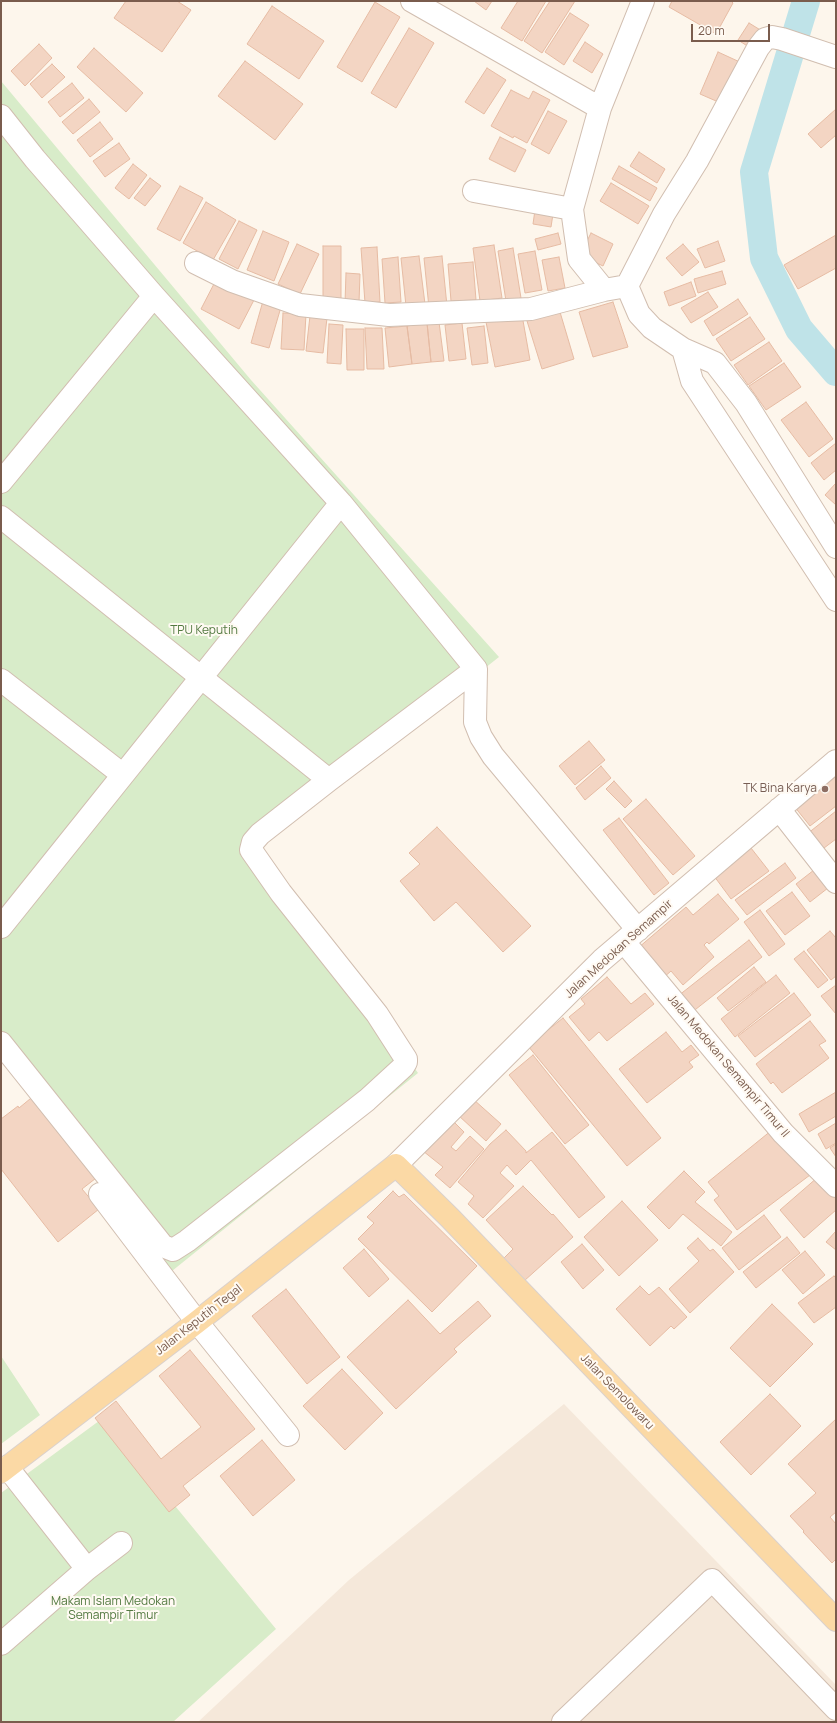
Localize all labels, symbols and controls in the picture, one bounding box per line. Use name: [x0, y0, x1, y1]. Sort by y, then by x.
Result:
scale bar: [693, 16, 772, 42]
text: 20 m: [698, 22, 725, 39]
park label: TPU Keputih: [170, 624, 238, 638]
place label: TK Bina Karya: [743, 782, 817, 796]
marker: TK Bina Karya: [820, 784, 830, 794]
street label: Jalan Medokan Semampir: [562, 897, 676, 1001]
street label: Jalan Medokan Semampir Timur II: [664, 992, 792, 1140]
street label: Jalan Keputih Tegal: [153, 1282, 245, 1358]
street label: Jalan Semolowaru: [577, 1351, 657, 1433]
park label: Makam Islam Medokan Semampir Timur: [51, 1595, 175, 1623]

